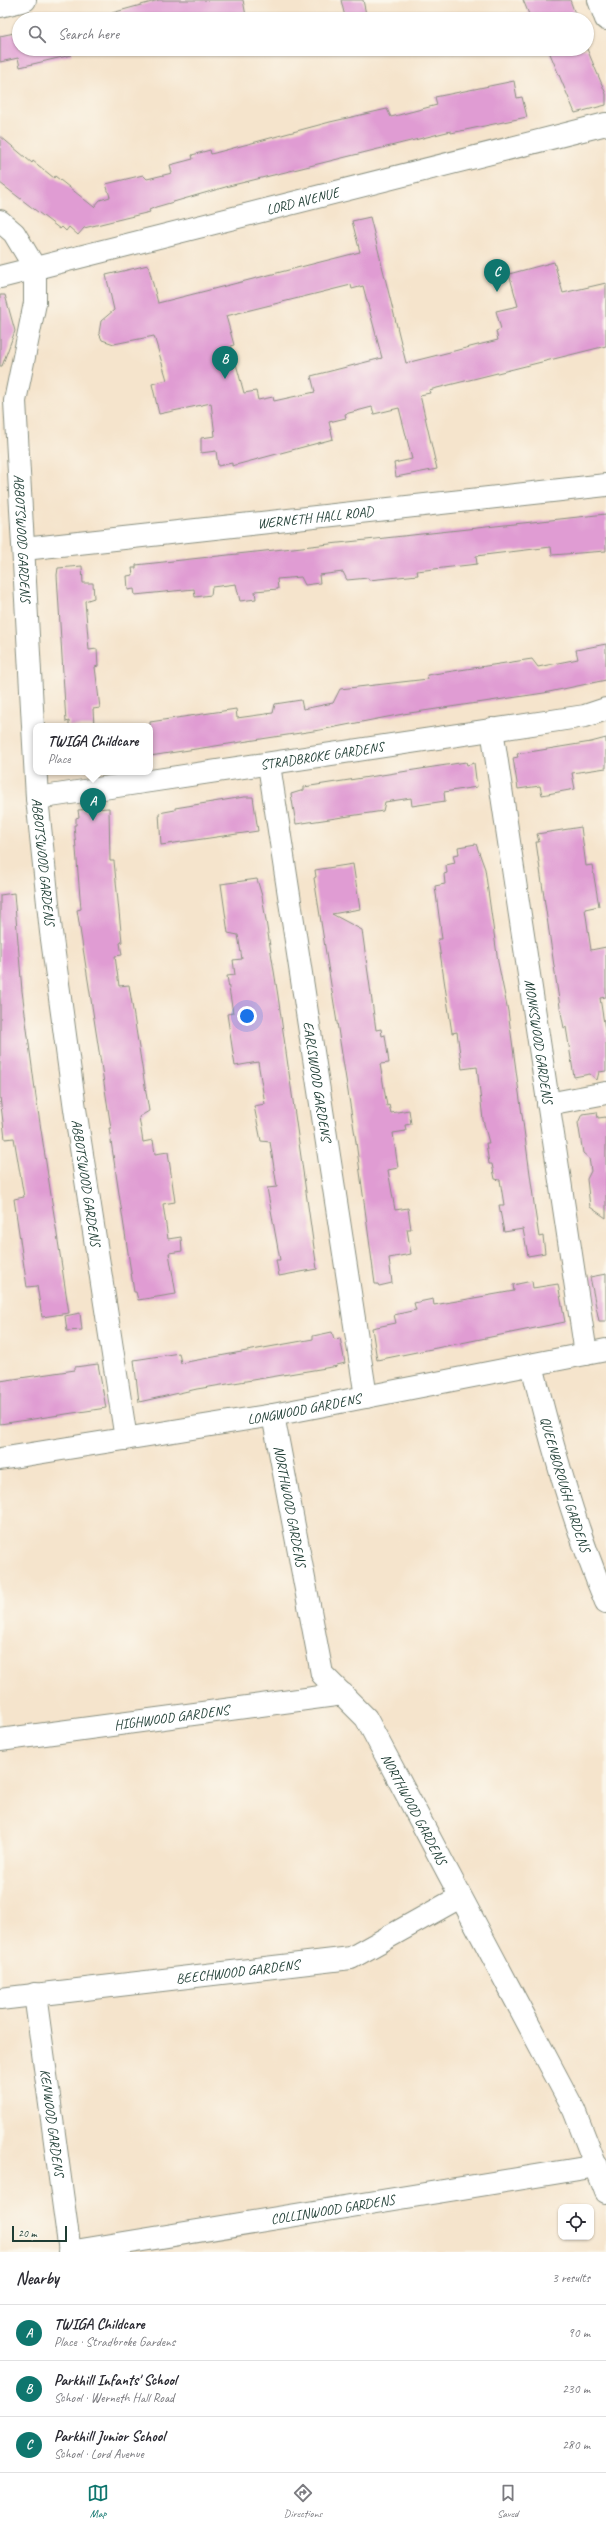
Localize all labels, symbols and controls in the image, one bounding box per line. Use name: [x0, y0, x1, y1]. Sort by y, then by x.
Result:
search box: [12, 12, 594, 56]
icon: search: [26, 23, 48, 45]
text: Search here: [58, 25, 119, 44]
street label: LORD AVENUE: [264, 183, 343, 218]
pin: C: [484, 259, 510, 292]
pin: B: [212, 346, 238, 379]
street label: ABBOTSWOOD GARDENS: [11, 474, 35, 605]
street label: WERNETH HALL ROAD: [256, 502, 376, 532]
popup: [33, 723, 153, 775]
text: TWIGA Childcare: [48, 732, 138, 751]
street label: STRADBROKE GARDENS: [259, 737, 387, 773]
text: Place: [48, 751, 71, 767]
pin: A: [80, 788, 106, 821]
street label: ABBOTSWOOD GARDENS: [29, 797, 59, 929]
street label: MONKSWOOD GARDENS: [521, 978, 557, 1107]
your location: [237, 1006, 257, 1026]
street label: EARLSWOOD GARDENS: [300, 1020, 336, 1145]
street label: ABBOTSWOOD GARDENS: [68, 1118, 105, 1250]
street label: LONGWOOD GARDENS: [246, 1389, 365, 1428]
street label: QUEENBOROUGH GARDENS: [537, 1415, 595, 1556]
street label: NORTHWOOD GARDENS: [270, 1444, 310, 1571]
street label: HIGHWOOD GARDENS: [113, 1700, 233, 1733]
street label: NORTHWOOD GARDENS: [378, 1751, 452, 1869]
street label: BEECHWOOD GARDENS: [175, 1955, 303, 1987]
street label: KENWOOD GARDENS: [37, 2068, 68, 2180]
street label: COLLINWOOD GARDENS: [269, 2190, 398, 2228]
map controls: [558, 2204, 594, 2240]
button: locate: [558, 2204, 594, 2240]
scale bar: [12, 2224, 67, 2243]
text: 20 m: [18, 2226, 37, 2240]
text: Nearby: [16, 2268, 59, 2289]
text: 3 results: [552, 2270, 590, 2286]
text: TWIGA Childcare: [54, 2315, 145, 2334]
text: A: [26, 2325, 32, 2341]
text: 90 m: [568, 2325, 590, 2341]
text: Place · Stradbroke Gardens: [54, 2334, 175, 2350]
text: Parkhill Infants' School: [54, 2371, 177, 2390]
text: B: [26, 2381, 32, 2397]
text: 230 m: [562, 2381, 590, 2397]
text: School · Werneth Hall Road: [54, 2390, 174, 2406]
text: Parkhill Junior School: [54, 2427, 165, 2446]
text: C: [26, 2437, 32, 2453]
text: 280 m: [562, 2437, 590, 2453]
text: School · Lord Avenue: [54, 2446, 144, 2462]
tab: Map: [87, 2482, 109, 2520]
tab: Directions: [284, 2482, 322, 2520]
tab: Saved: [497, 2482, 519, 2520]

